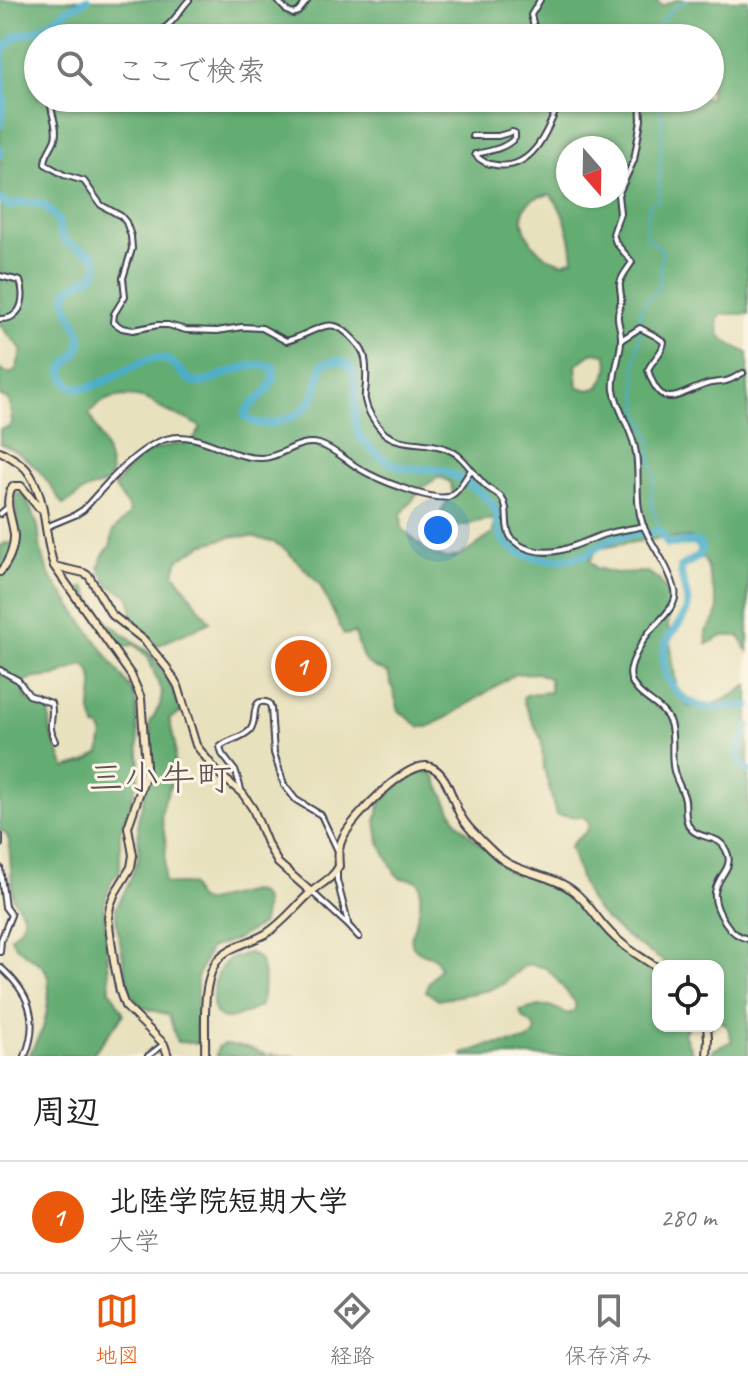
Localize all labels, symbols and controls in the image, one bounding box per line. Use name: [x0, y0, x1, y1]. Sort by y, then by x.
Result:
search box: [24, 24, 724, 112]
icon: search: [52, 46, 96, 90]
text: ここで検索: [116, 52, 266, 90]
north arrow: [556, 136, 628, 208]
your location: [418, 510, 458, 550]
pin: 1: [275, 636, 327, 696]
district label: 三小牛町: [88, 755, 232, 801]
map controls: [652, 960, 724, 1032]
button: locate: [652, 960, 724, 1032]
text: 周辺: [32, 1090, 100, 1133]
text: 北陸学院短期大学: [108, 1182, 348, 1220]
text: 1: [52, 1201, 64, 1234]
text: 280 m: [660, 1201, 716, 1234]
text: 大学: [108, 1225, 160, 1258]
tab: 地図: [95, 1289, 139, 1370]
tab: 経路: [330, 1289, 374, 1370]
tab: 保存済み: [565, 1289, 653, 1370]

